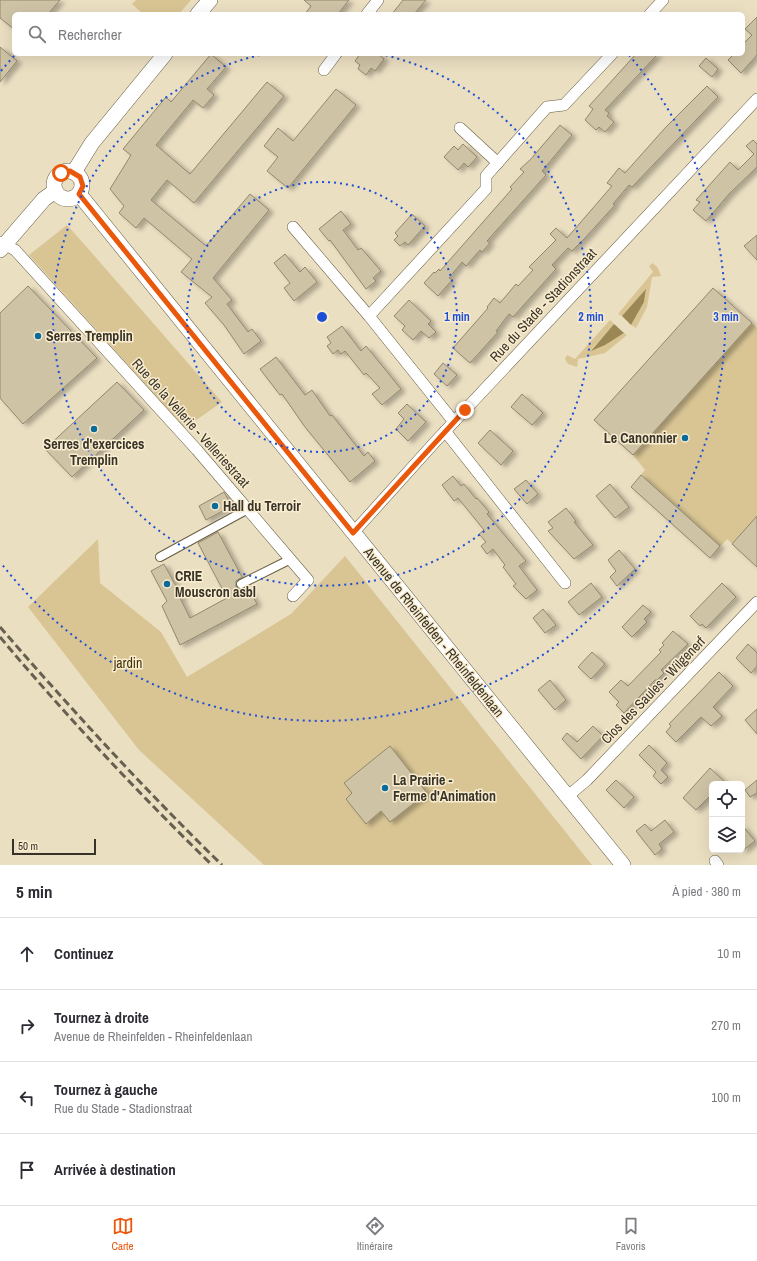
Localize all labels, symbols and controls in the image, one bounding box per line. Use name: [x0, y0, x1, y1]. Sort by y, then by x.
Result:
search box: [12, 12, 745, 56]
icon: search: [26, 23, 48, 45]
text: Rechercher: [58, 24, 122, 45]
route start: [52, 164, 70, 182]
street label: Rue du Stade - Stadionstraat: [486, 244, 600, 366]
text: 1 min: [444, 309, 470, 325]
text: 2 min: [578, 309, 604, 325]
text: 3 min: [713, 309, 739, 325]
centre of rings: [315, 310, 329, 324]
place label: Serres Tremplin: [46, 327, 133, 345]
marker: Serres Tremplin: [33, 331, 43, 341]
street label: Rue de la Vellerie - Velleriestraat: [128, 355, 254, 491]
route end: [456, 401, 474, 419]
marker: Serres d'exercices Tremplin: [89, 424, 99, 434]
place label: Le Canonnier: [604, 429, 678, 447]
marker: Le Canonnier: [680, 433, 690, 443]
place label: Serres d'exercices Tremplin: [43, 435, 145, 469]
place label: Hall du Terroir: [223, 497, 301, 515]
marker: Hall du Terroir: [210, 501, 220, 511]
street label: Avenue de Rheinfelden - Rheinfeldenlaan: [359, 543, 508, 721]
place label: CRIE Mouscron asbl: [175, 567, 256, 601]
marker: CRIE Mouscron asbl: [162, 579, 172, 589]
street label: Clos des Saules - Wilgenerf: [597, 632, 709, 747]
park label: jardin: [113, 654, 142, 672]
place label: La Prairie - Ferme d'Animation: [393, 771, 496, 805]
map controls: [709, 781, 745, 853]
button: locate: [709, 781, 745, 817]
marker: La Prairie - Ferme d'Animation: [380, 783, 390, 793]
button: layers: [709, 817, 745, 853]
scale bar: [12, 837, 96, 856]
text: 50 m: [18, 839, 38, 853]
text: 5 min: [16, 880, 52, 903]
text: À pied · 380 m: [672, 883, 741, 900]
icon: ahead: [16, 943, 38, 965]
text: Continuez: [54, 943, 113, 964]
text: 10 m: [717, 945, 741, 962]
text: Tournez à droite: [54, 1007, 149, 1028]
icon: right: [16, 1015, 38, 1037]
text: 270 m: [711, 1017, 741, 1034]
text: Avenue de Rheinfelden - Rheinfeldenlaan: [54, 1028, 252, 1045]
text: Tournez à gauche: [54, 1079, 158, 1100]
icon: left: [16, 1087, 38, 1109]
text: 100 m: [711, 1089, 741, 1106]
text: Rue du Stade - Stadionstraat: [54, 1100, 192, 1117]
icon: arrive: [16, 1159, 38, 1181]
text: Arrivée à destination: [54, 1159, 176, 1180]
tab: Carte: [112, 1215, 134, 1253]
tab: Itinéraire: [357, 1215, 393, 1253]
tab: Favoris: [616, 1215, 645, 1253]

